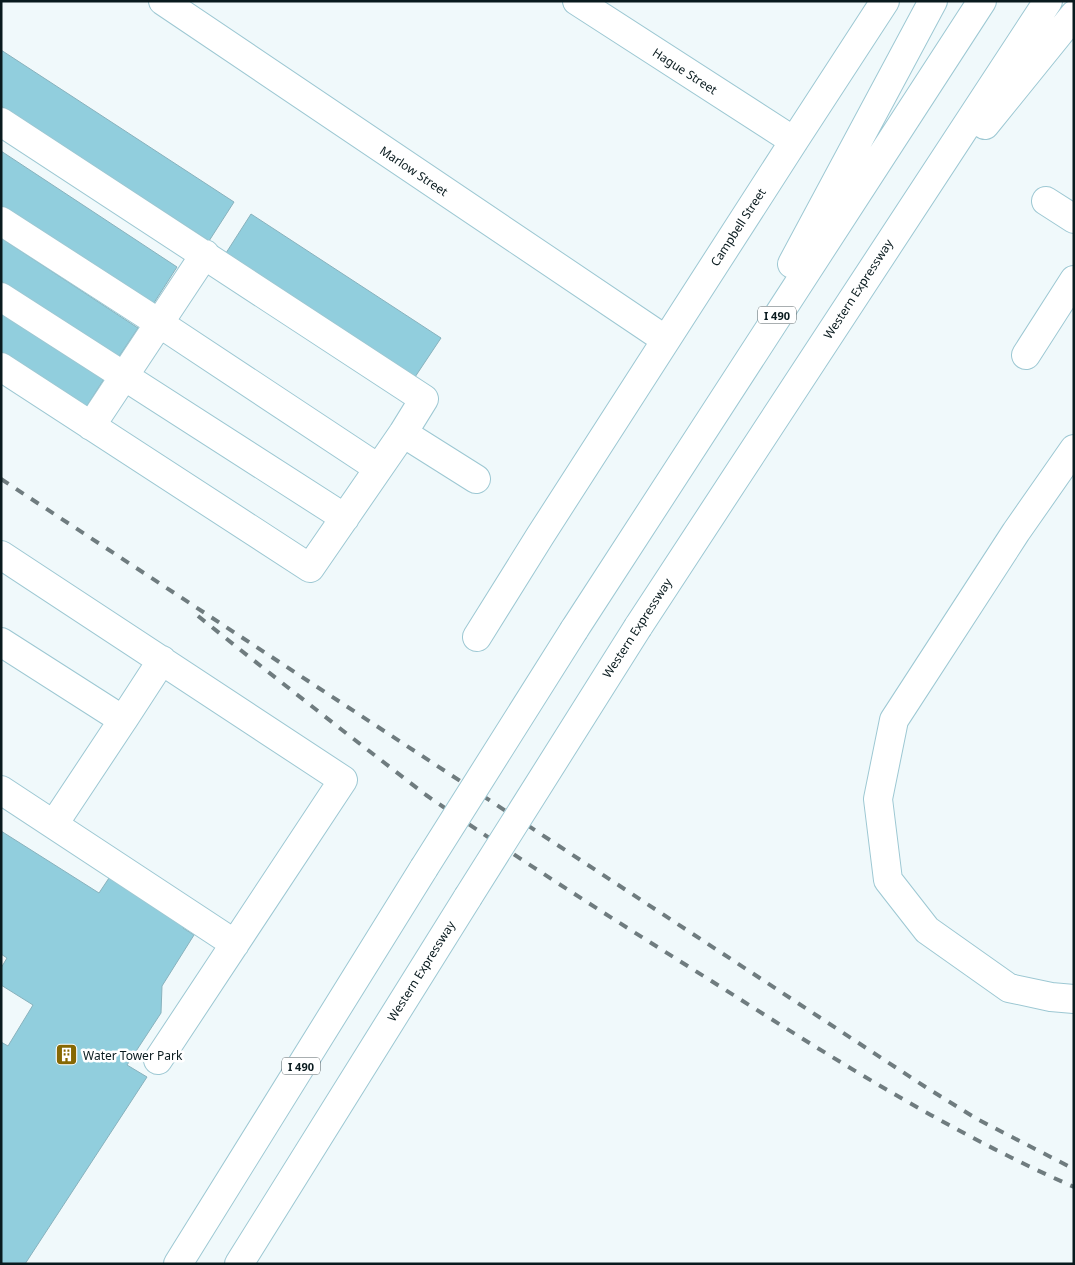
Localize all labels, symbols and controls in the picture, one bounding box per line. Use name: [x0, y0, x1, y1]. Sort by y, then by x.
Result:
street label: Hague Street: [649, 44, 721, 99]
street label: Marlow Street: [377, 142, 452, 200]
street label: Campbell Street: [706, 184, 770, 269]
street label: Western Expressway: [819, 235, 897, 342]
road number: I 490: [758, 306, 796, 324]
street label: Western Expressway: [598, 574, 676, 681]
street label: Western Expressway: [383, 917, 459, 1025]
building icon: Water Tower Park: [55, 1043, 79, 1067]
place label: Water Tower Park: [83, 1047, 183, 1064]
road number: I 490: [282, 1058, 320, 1074]

